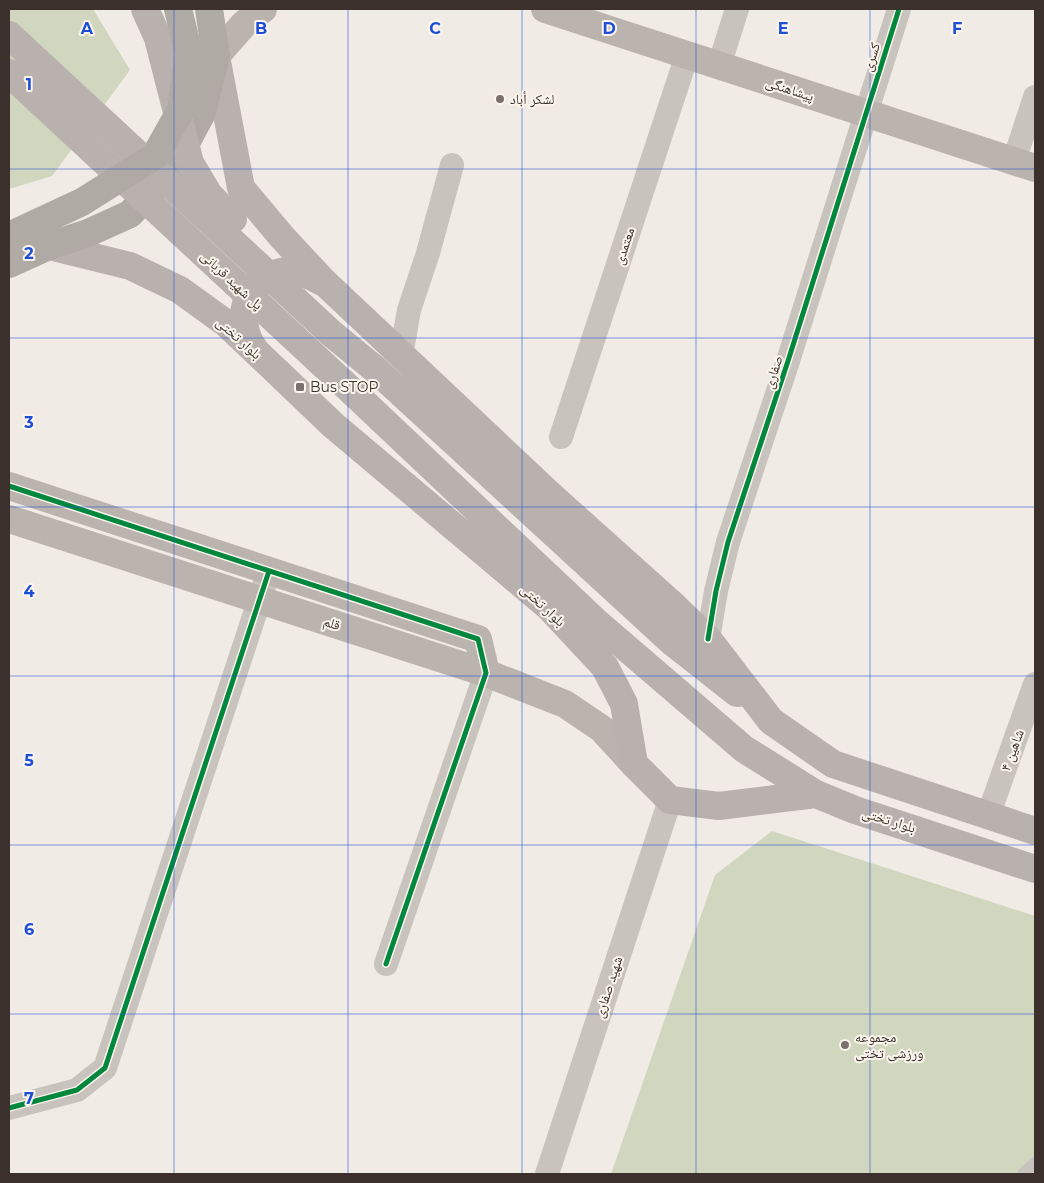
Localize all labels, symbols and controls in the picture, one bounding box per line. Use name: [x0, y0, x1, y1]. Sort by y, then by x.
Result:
text: A: [80, 19, 94, 38]
text: B: [255, 19, 267, 38]
text: C: [429, 19, 441, 38]
text: D: [602, 19, 616, 38]
text: E: [778, 19, 788, 38]
text: F: [952, 19, 962, 38]
street label: کسری: [858, 40, 884, 74]
street label: پیشاهنگی: [763, 73, 817, 105]
text: 1: [26, 75, 32, 94]
place label: لشكر أباد: [510, 90, 555, 108]
marker: لشكر أباد: [494, 93, 506, 105]
street label: معتمدی: [610, 225, 638, 267]
text: 2: [24, 244, 34, 263]
street label: پل شهید قربانی: [197, 246, 267, 314]
street label: بلوار تختی: [213, 313, 266, 363]
street label: صفاری: [759, 353, 787, 391]
place label: Bus STOP: [310, 378, 379, 396]
marker: Bus STOP: [294, 381, 306, 393]
text: 3: [23, 413, 34, 432]
street label: بلوار تختی: [517, 580, 569, 630]
text: 4: [23, 582, 35, 601]
street label: قلم: [321, 612, 343, 635]
street label: شاهین ۴: [996, 727, 1028, 773]
text: 5: [24, 751, 34, 770]
street label: بلوار تختی: [860, 803, 918, 837]
text: 6: [24, 920, 34, 939]
street label: شهید صفاری: [590, 954, 626, 1020]
place label: مجموعه ورزشی تختی: [855, 1028, 924, 1062]
marker: مجموعه ورزشی تختی: [839, 1039, 851, 1051]
text: 7: [24, 1089, 34, 1108]

